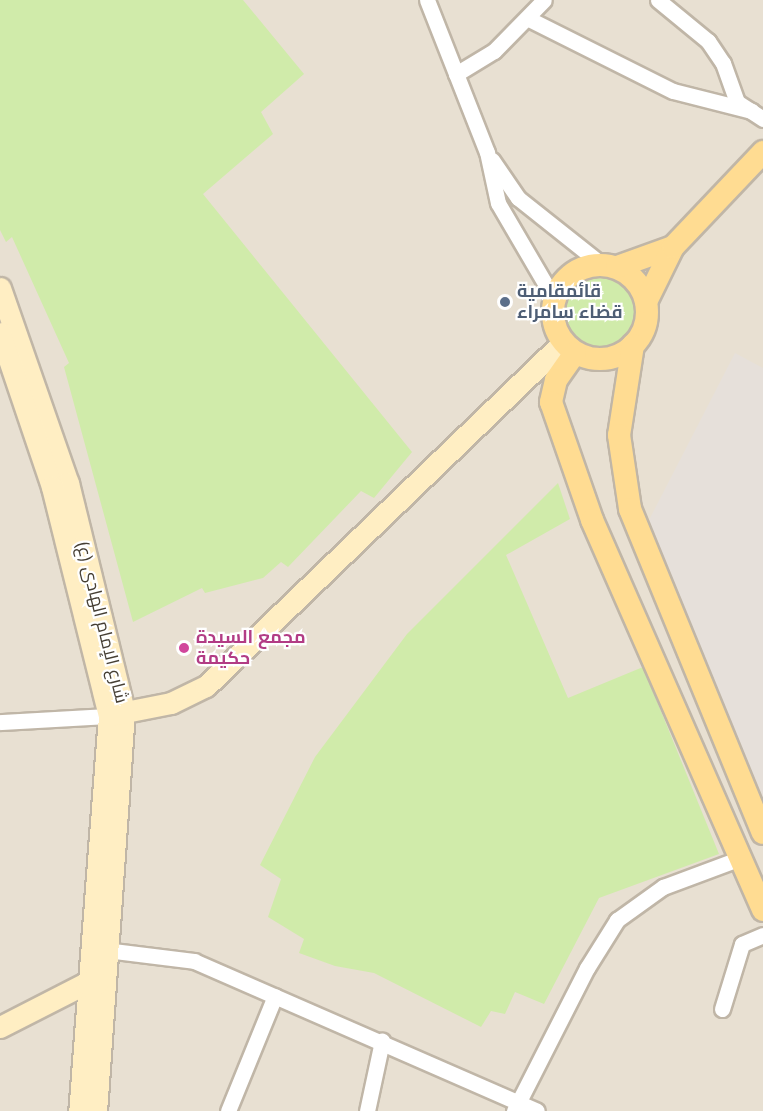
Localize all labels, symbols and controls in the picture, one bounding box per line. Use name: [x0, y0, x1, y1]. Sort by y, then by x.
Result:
place label: قائمقامية قضاء سامراء: [517, 281, 622, 324]
marker: قائمقامية قضاء سامراء: [498, 295, 512, 309]
street label: شارع الإمام الهادی (ع): [71, 539, 133, 705]
place label: مجمع السيدة حكيمة: [196, 627, 306, 670]
marker: مجمع السيدة حكيمة: [177, 641, 191, 655]

